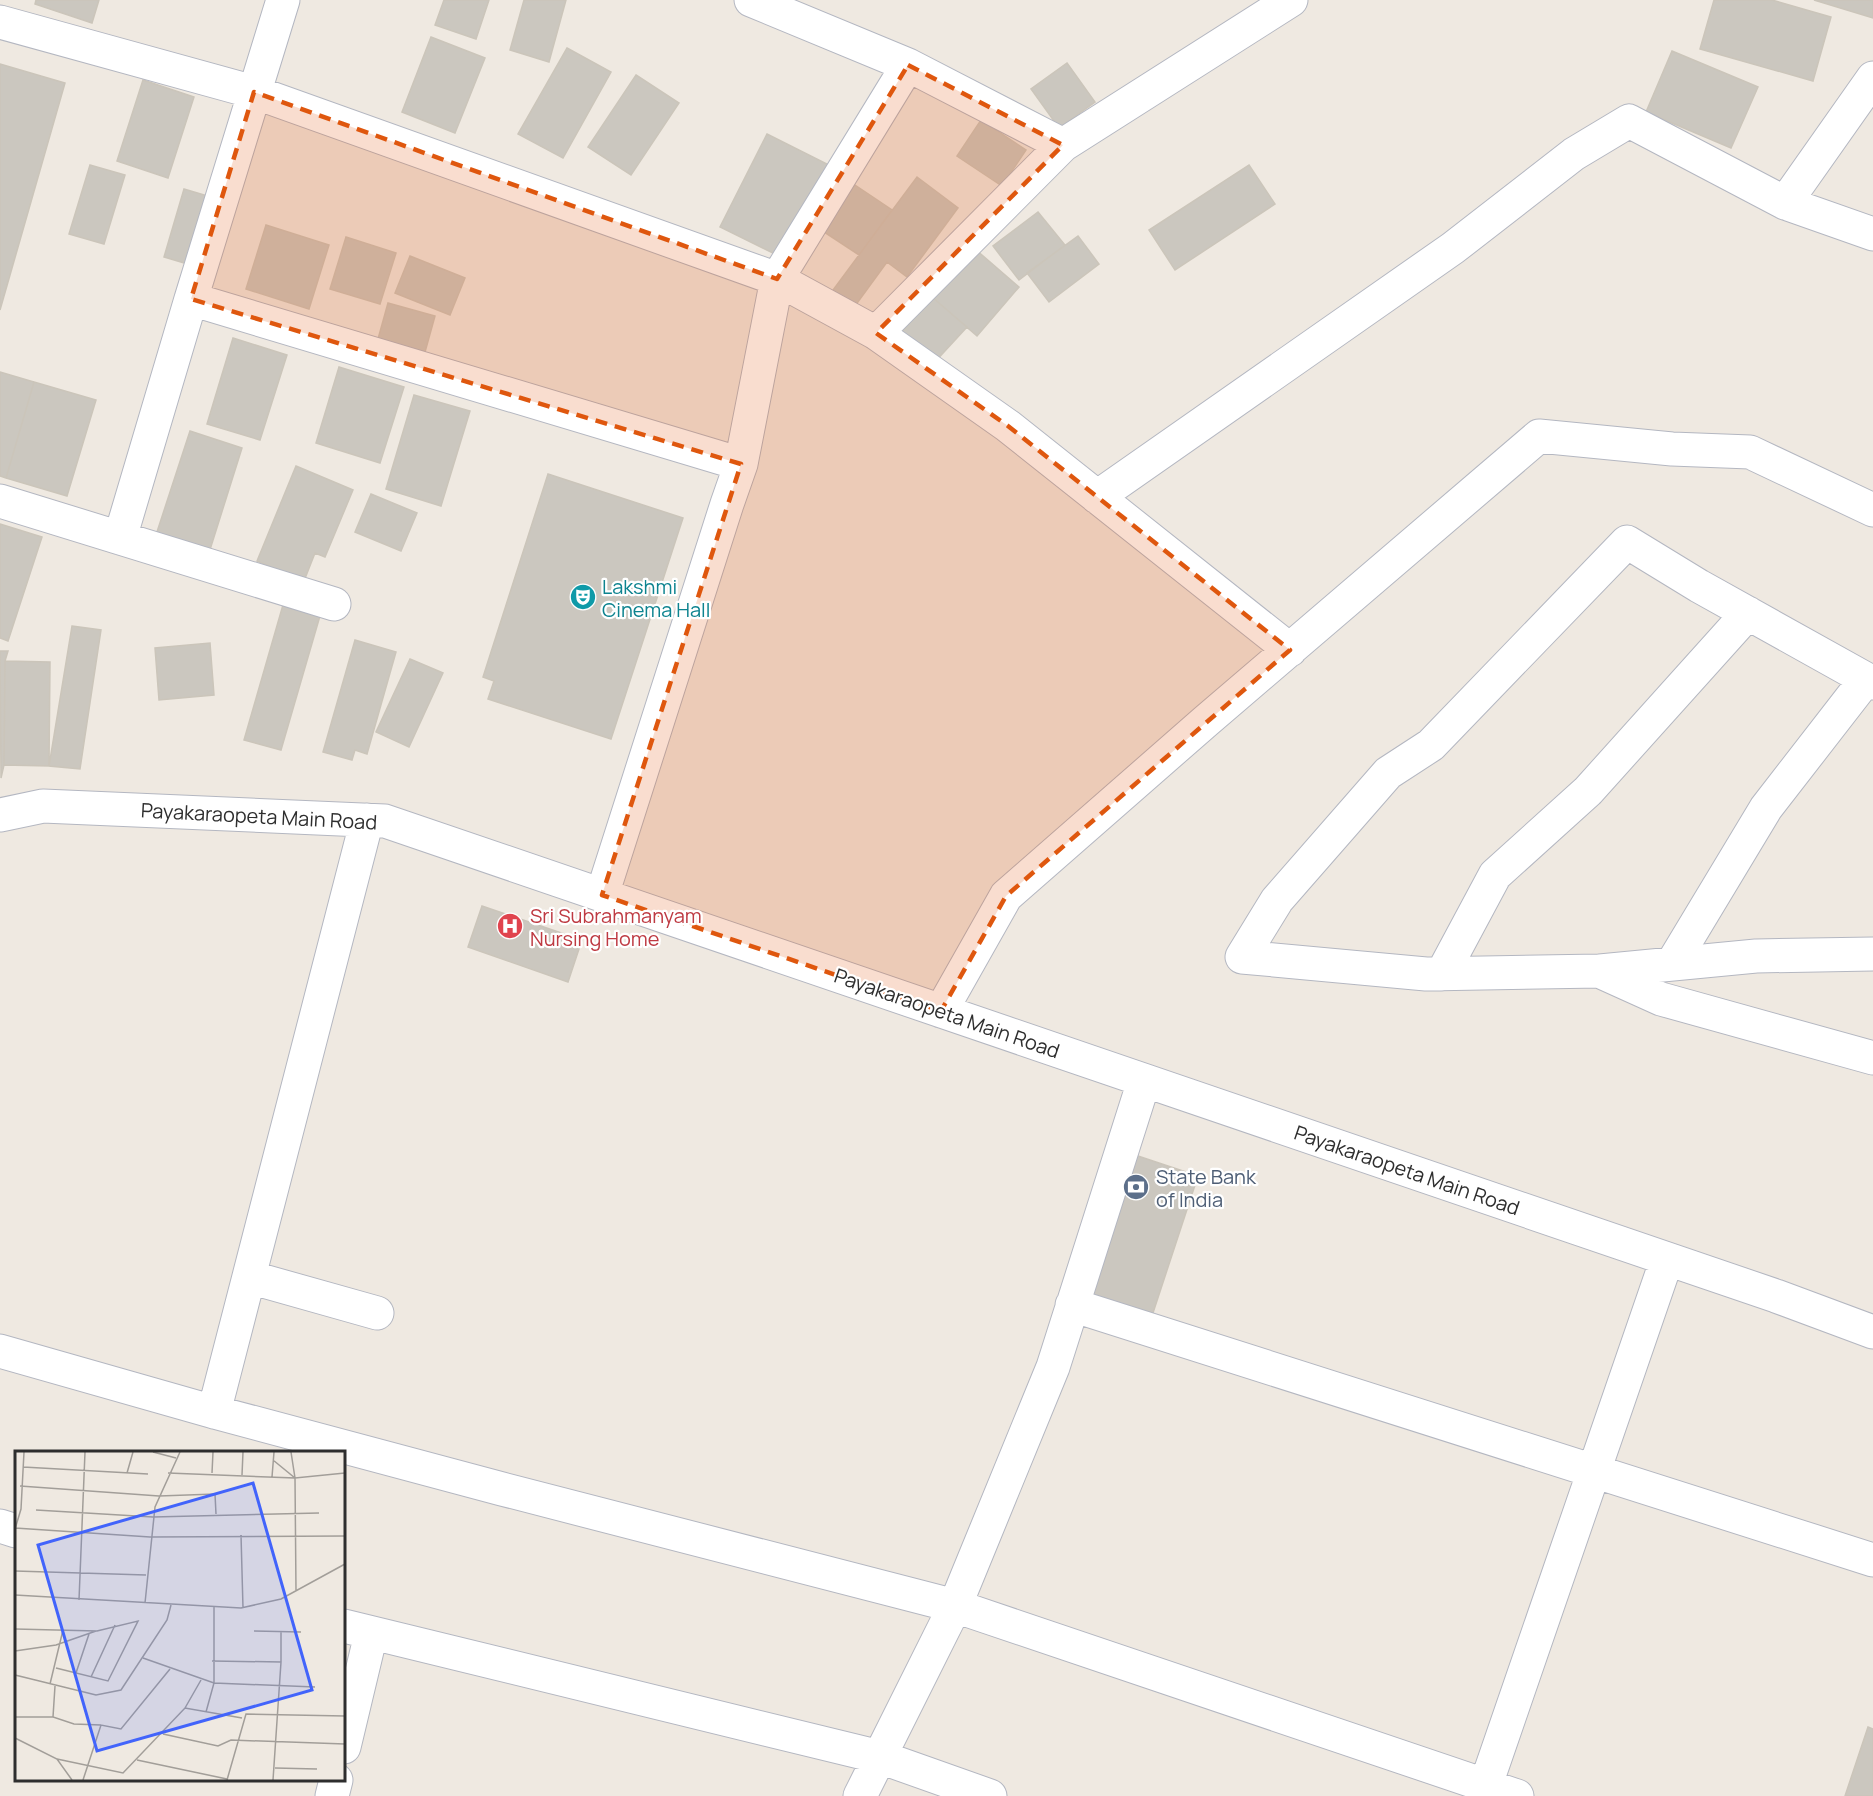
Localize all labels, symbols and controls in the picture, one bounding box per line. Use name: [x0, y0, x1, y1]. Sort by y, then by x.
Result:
place label: Lakshmi Cinema Hall: [602, 573, 710, 623]
theatre icon: Lakshmi Cinema Hall: [568, 582, 598, 612]
street label: Payakaraopeta Main Road: [140, 796, 378, 836]
place label: Sri Subrahmanyam Nursing Home: [530, 902, 702, 952]
hospital icon: Sri Subrahmanyam Nursing Home: [495, 911, 525, 941]
street label: Payakaraopeta Main Road: [831, 962, 1063, 1064]
street label: Payakaraopeta Main Road: [1291, 1119, 1523, 1221]
place label: State Bank of India: [1156, 1163, 1257, 1213]
bank icon: State Bank of India: [1121, 1172, 1151, 1202]
inset map: [15, 1451, 345, 1781]

